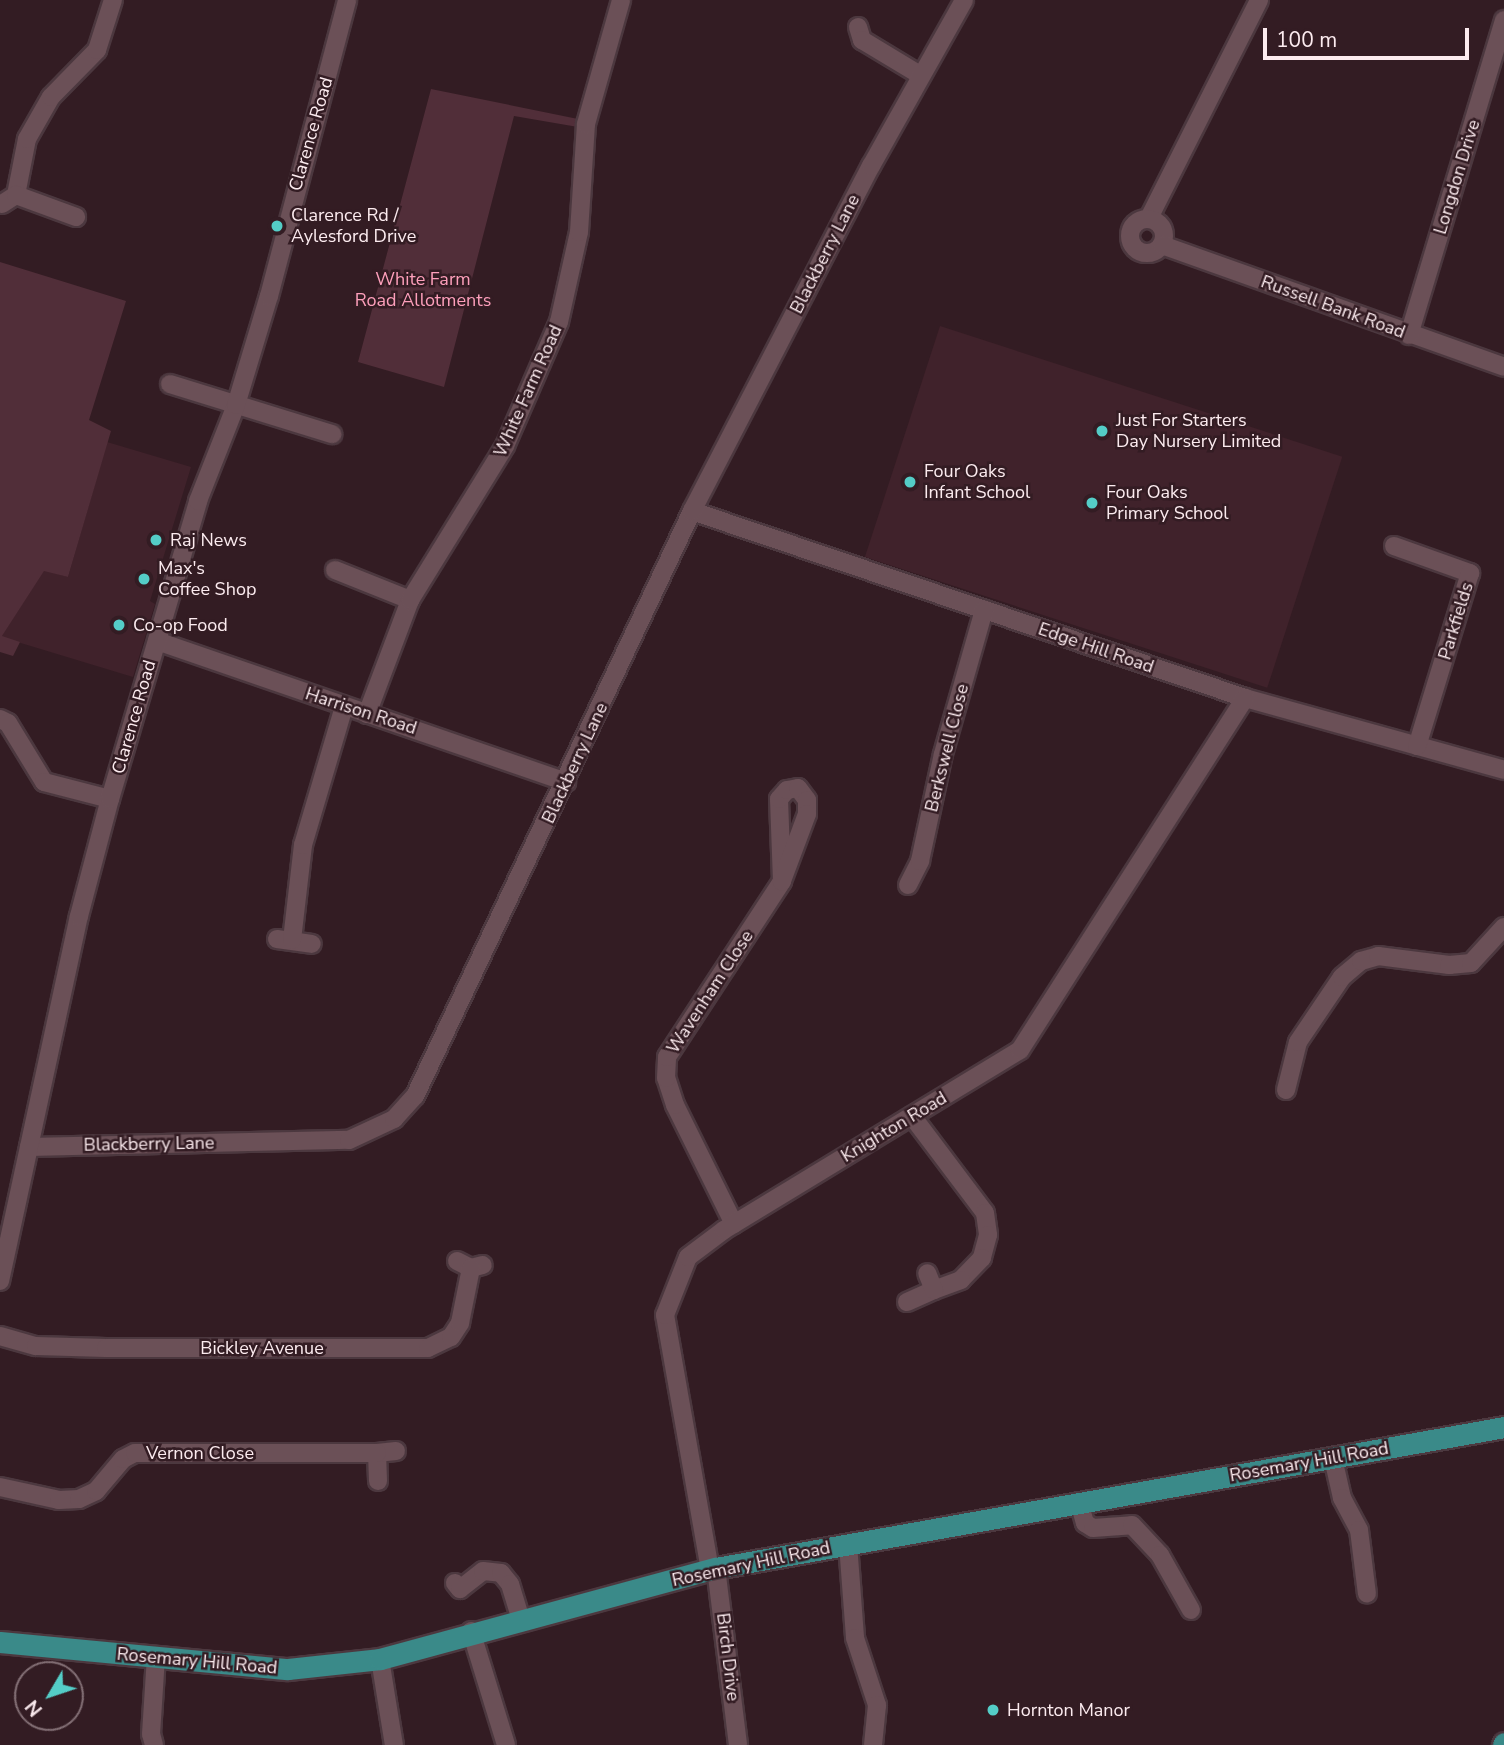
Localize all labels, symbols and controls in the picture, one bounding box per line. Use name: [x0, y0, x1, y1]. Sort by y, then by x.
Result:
scale bar: [1266, 14, 1472, 58]
text: 100 m: [1276, 26, 1337, 54]
street label: Clarence Road: [284, 75, 338, 193]
street label: Longdon Drive: [1429, 117, 1485, 237]
street label: Blackberry Lane: [786, 191, 864, 317]
place label: Clarence Rd / Aylesford Drive: [291, 205, 416, 248]
marker: Clarence Rd / Aylesford Drive: [269, 218, 285, 234]
park label: White Farm Road Allotments: [355, 269, 491, 312]
street label: Russell Bank Road: [1258, 271, 1408, 343]
street label: White Farm Road: [489, 322, 567, 460]
place label: Just For Starters Day Nursery Limited: [1116, 410, 1281, 452]
marker: Just For Starters Day Nursery Limited: [1094, 423, 1110, 439]
place label: Four Oaks Infant School: [924, 461, 1030, 504]
marker: Four Oaks Infant School: [902, 474, 918, 490]
place label: Four Oaks Primary School: [1106, 482, 1229, 524]
marker: Four Oaks Primary School: [1084, 495, 1100, 511]
place label: Raj News: [170, 529, 247, 551]
marker: Raj News: [148, 532, 164, 548]
place label: Max's Coffee Shop: [158, 558, 256, 600]
marker: Max's Coffee Shop: [136, 571, 152, 587]
street label: Parkfields: [1434, 580, 1478, 662]
place label: Co-op Food: [133, 614, 228, 636]
marker: Co-op Food: [111, 617, 127, 633]
street label: Edge Hill Road: [1035, 618, 1157, 678]
street label: Clarence Road: [107, 658, 161, 776]
street label: Berkswell Close: [921, 682, 973, 814]
street label: Harrison Road: [303, 683, 419, 739]
street label: Blackberry Lane: [538, 699, 612, 827]
street label: Wavenham Close: [662, 926, 758, 1058]
street label: Knighton Road: [837, 1087, 951, 1167]
street label: Blackberry Lane: [83, 1132, 215, 1156]
street label: Bickley Avenue: [200, 1337, 324, 1359]
street label: Rosemary Hill Road: [1228, 1437, 1390, 1487]
street label: Vernon Close: [146, 1442, 254, 1464]
street label: Rosemary Hill Road: [670, 1537, 832, 1591]
street label: Birch Drive: [712, 1612, 744, 1702]
street label: Rosemary Hill Road: [116, 1643, 278, 1679]
north arrow: [14, 1661, 84, 1731]
text: N: [20, 1694, 49, 1722]
place label: Hornton Manor: [1007, 1699, 1130, 1721]
marker: Hornton Manor: [985, 1702, 1001, 1718]

